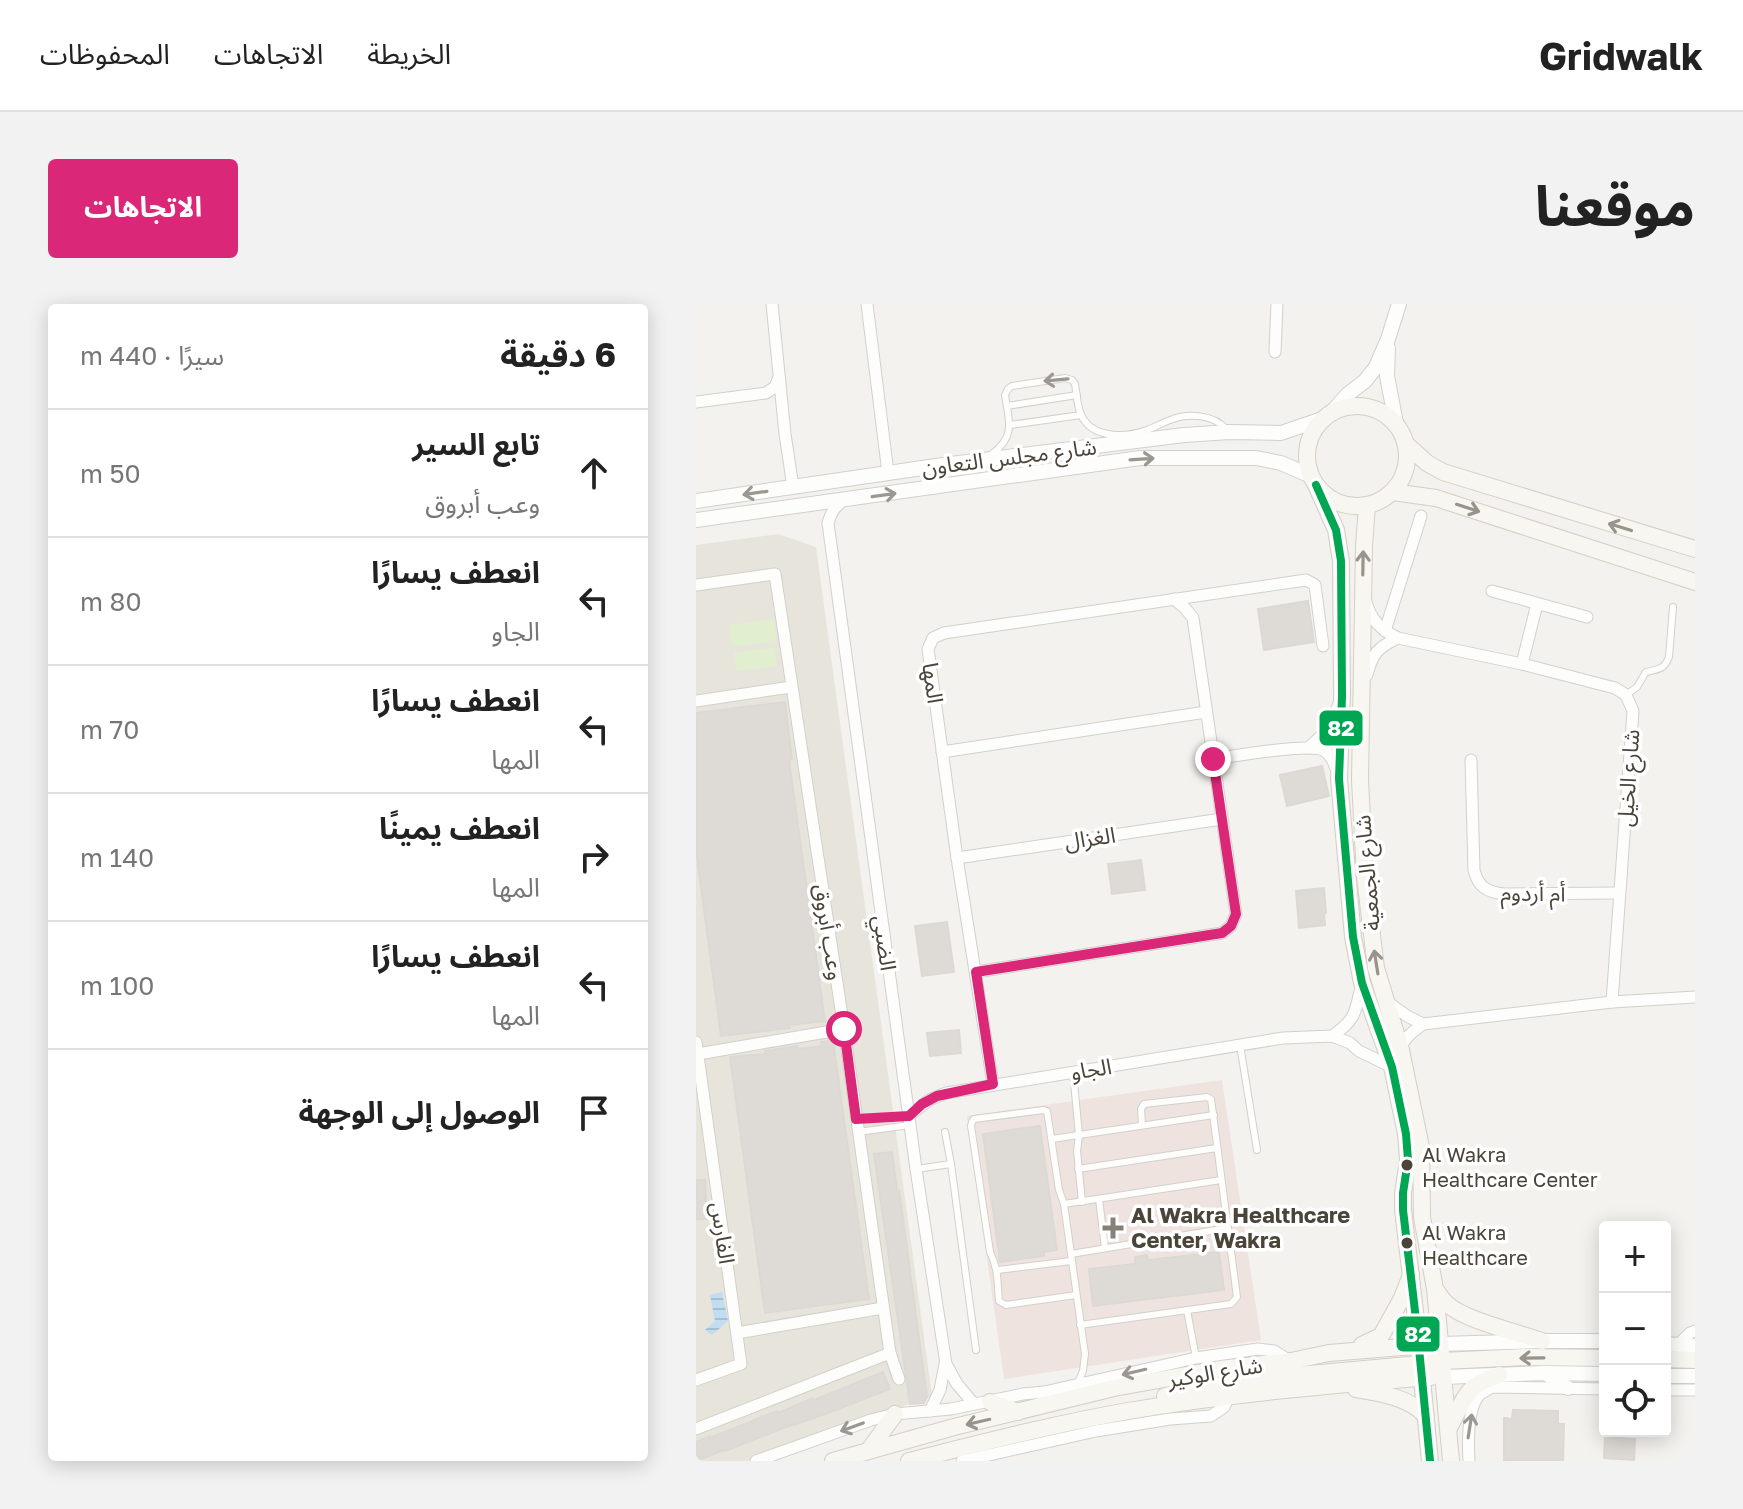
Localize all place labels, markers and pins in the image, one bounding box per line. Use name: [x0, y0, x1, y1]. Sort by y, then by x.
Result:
place label: Al Wakra Healthcare Center: [1422, 1142, 1598, 1191]
marker: Al Wakra Healthcare Center: [1399, 1157, 1415, 1173]
place label: Al Wakra Healthcare Center, Wakra: [1131, 1201, 1350, 1253]
marker: Al Wakra Healthcare Center, Wakra: [1102, 1217, 1124, 1239]
place label: Al Wakra Healthcare: [1422, 1220, 1528, 1269]
marker: Al Wakra Healthcare: [1399, 1235, 1415, 1251]

